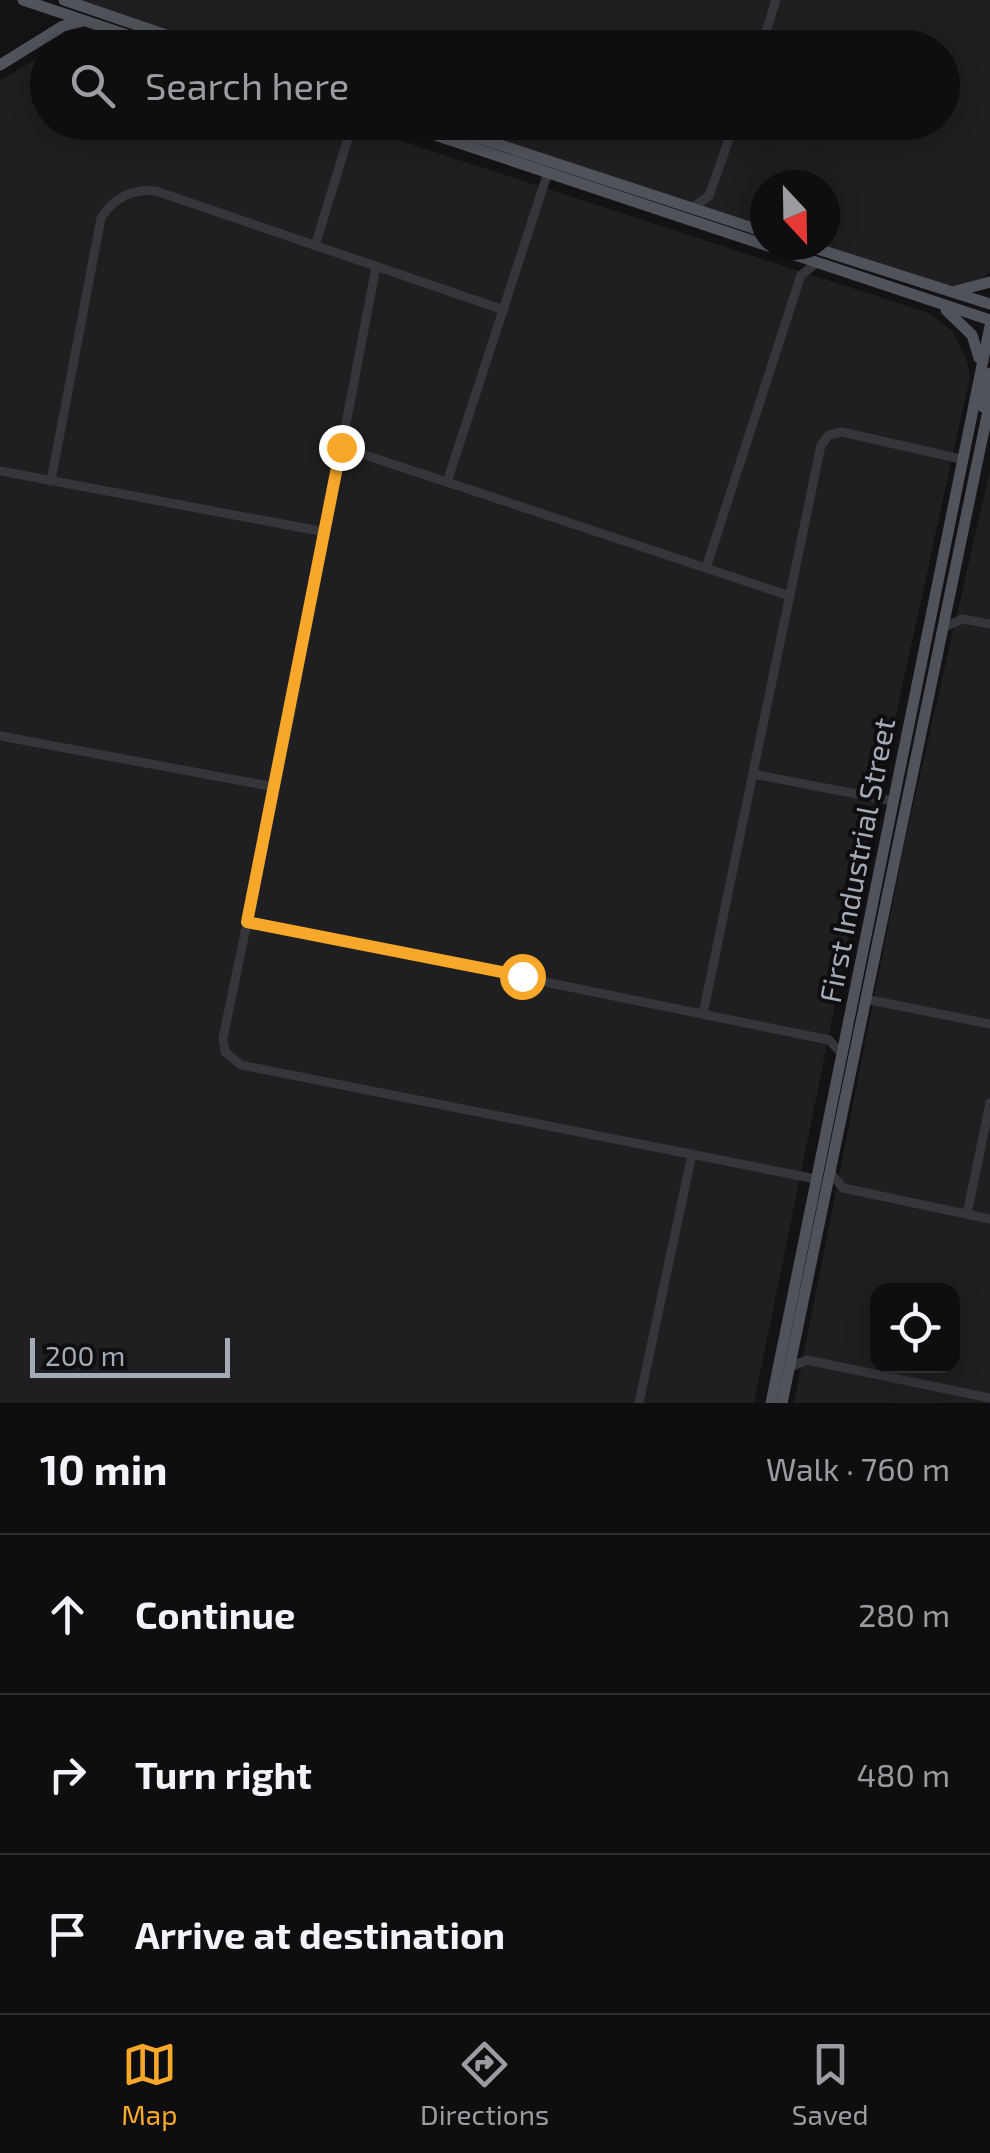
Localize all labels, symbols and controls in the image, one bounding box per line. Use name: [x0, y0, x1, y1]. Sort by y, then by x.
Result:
search box: [30, 30, 960, 140]
icon: search: [65, 58, 120, 113]
text: Search here: [145, 62, 349, 108]
north arrow: [750, 170, 840, 260]
route end: [319, 425, 365, 471]
street label: First Industrial Street: [811, 715, 901, 1005]
route start: [500, 954, 546, 1000]
map controls: [870, 1283, 960, 1373]
button: locate: [870, 1283, 960, 1373]
scale bar: [30, 1333, 230, 1378]
text: 200 m: [45, 1338, 125, 1372]
text: 10 min: [40, 1443, 168, 1493]
text: Walk · 760 m: [766, 1449, 950, 1487]
icon: ahead: [40, 1587, 95, 1642]
text: Continue: [135, 1591, 295, 1637]
text: 280 m: [858, 1595, 950, 1633]
icon: right: [40, 1747, 95, 1802]
text: Turn right: [135, 1751, 312, 1797]
text: 480 m: [856, 1755, 950, 1793]
icon: arrive: [40, 1907, 95, 1962]
text: Arrive at destination: [135, 1911, 505, 1957]
tab: Map: [121, 2037, 177, 2131]
tab: Directions: [420, 2037, 549, 2131]
tab: Saved: [792, 2037, 869, 2131]

